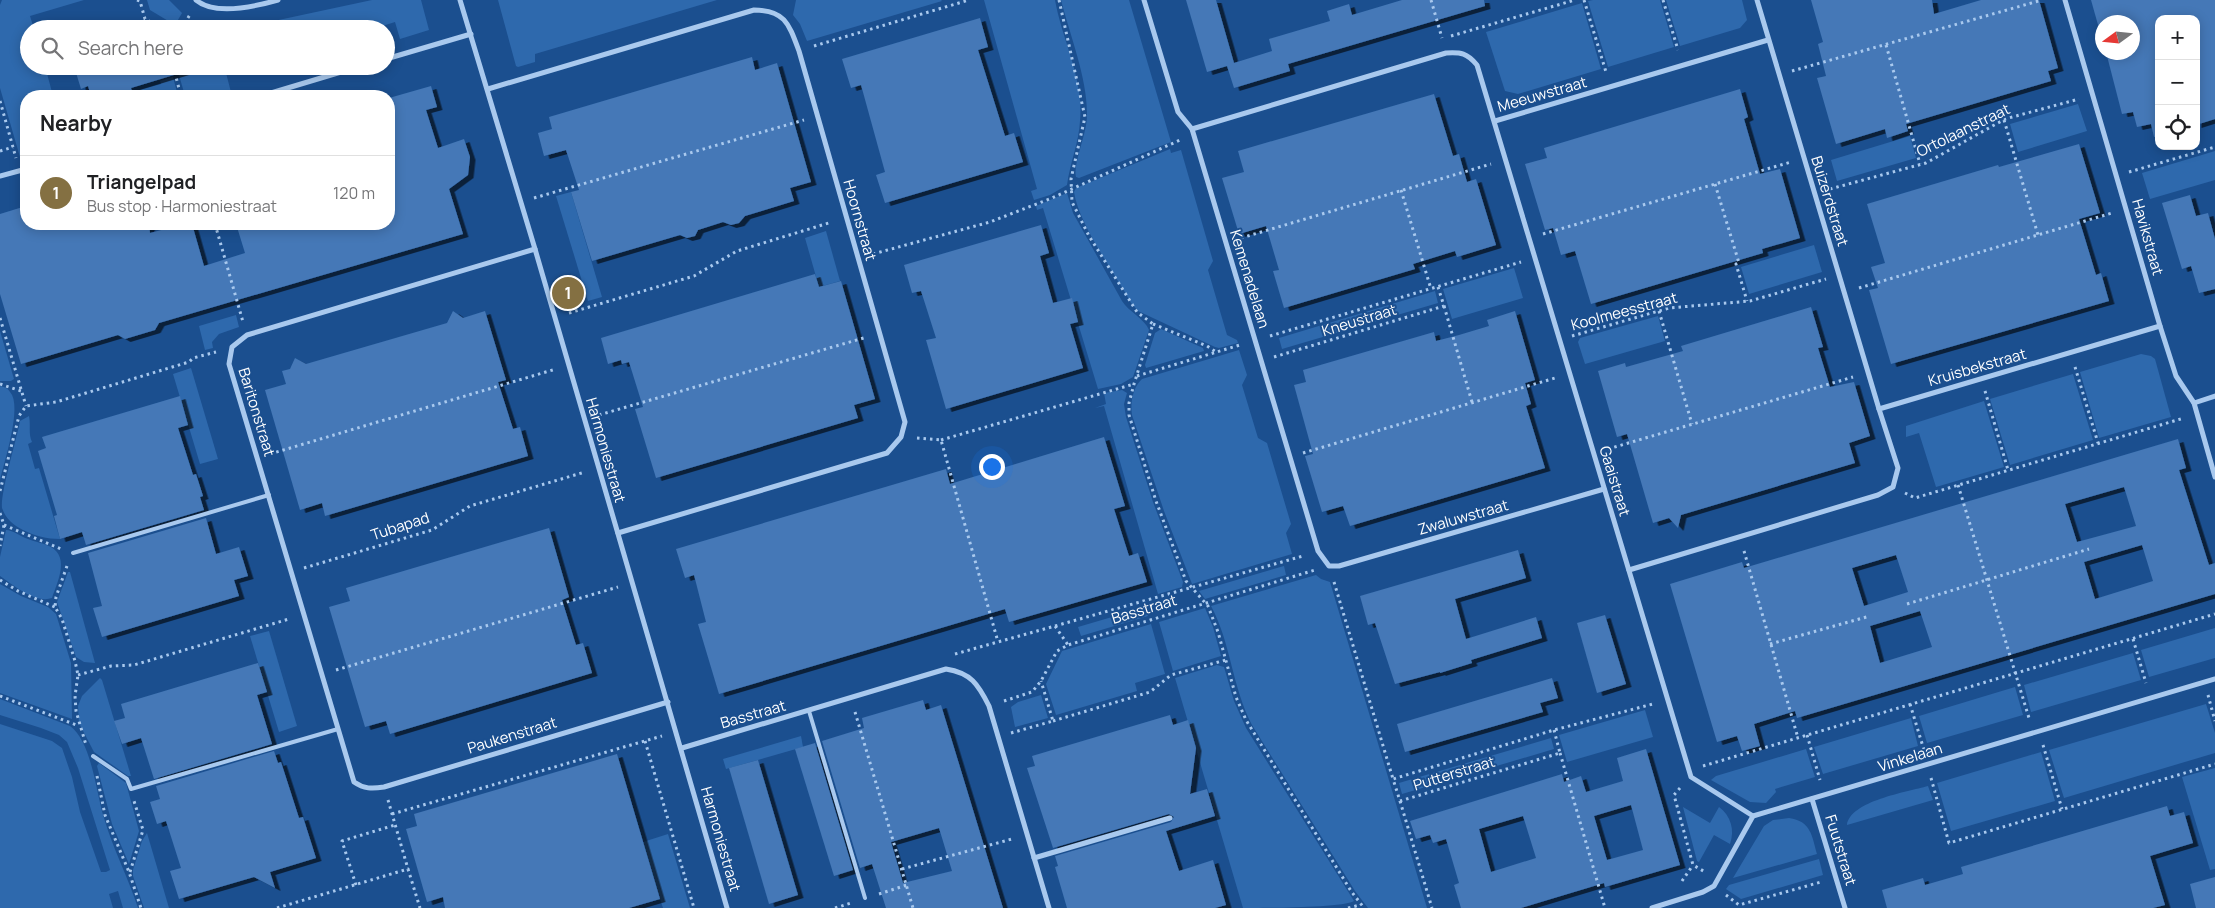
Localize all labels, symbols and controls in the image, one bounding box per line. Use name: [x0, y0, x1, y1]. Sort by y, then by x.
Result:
north arrow: [2095, 15, 2140, 60]
map controls: [2155, 15, 2200, 150]
button: +: [2155, 15, 2200, 60]
search box: [20, 20, 395, 75]
icon: search: [38, 34, 66, 62]
text: Search here: [78, 35, 184, 61]
button: −: [2155, 60, 2200, 105]
street label: Meeuwstraat: [1495, 71, 1589, 117]
street label: Ortolaanstraat: [1913, 98, 2013, 162]
button: locate: [2155, 105, 2200, 150]
text: Nearby: [40, 109, 112, 137]
street label: Buizerdstraat: [1806, 153, 1854, 249]
text: Triangelpad: [87, 169, 196, 195]
street label: Hoornstraat: [838, 177, 882, 263]
text: 1: [52, 182, 60, 204]
text: 120 m: [333, 182, 375, 204]
text: Bus stop · Harmoniestraat: [87, 195, 277, 217]
street label: Havikstraat: [2127, 196, 2169, 278]
street label: Kemenadelaan: [1225, 227, 1275, 331]
pin: 1: [552, 274, 584, 312]
street label: Koolmeesstraat: [1568, 287, 1680, 335]
street label: Kneustraat: [1319, 299, 1399, 341]
street label: Kruisbekstraat: [1925, 343, 2029, 391]
street label: Baritonstraat: [234, 365, 280, 459]
street label: Harmoniestraat: [581, 395, 631, 505]
street label: Gaaistraat: [1594, 443, 1636, 519]
your location: [979, 454, 1005, 480]
street label: Zwaluwstraat: [1415, 494, 1511, 540]
street label: Tubapad: [368, 507, 432, 545]
street label: Basstraat: [1109, 589, 1179, 629]
street label: Basstraat: [718, 695, 788, 733]
street label: Paukenstraat: [465, 711, 559, 759]
street label: Vinkelaan: [1875, 737, 1945, 777]
street label: Putterstraat: [1410, 751, 1498, 795]
street label: Harmoniestraat: [696, 784, 746, 894]
street label: Fuutstraat: [1820, 812, 1862, 888]

